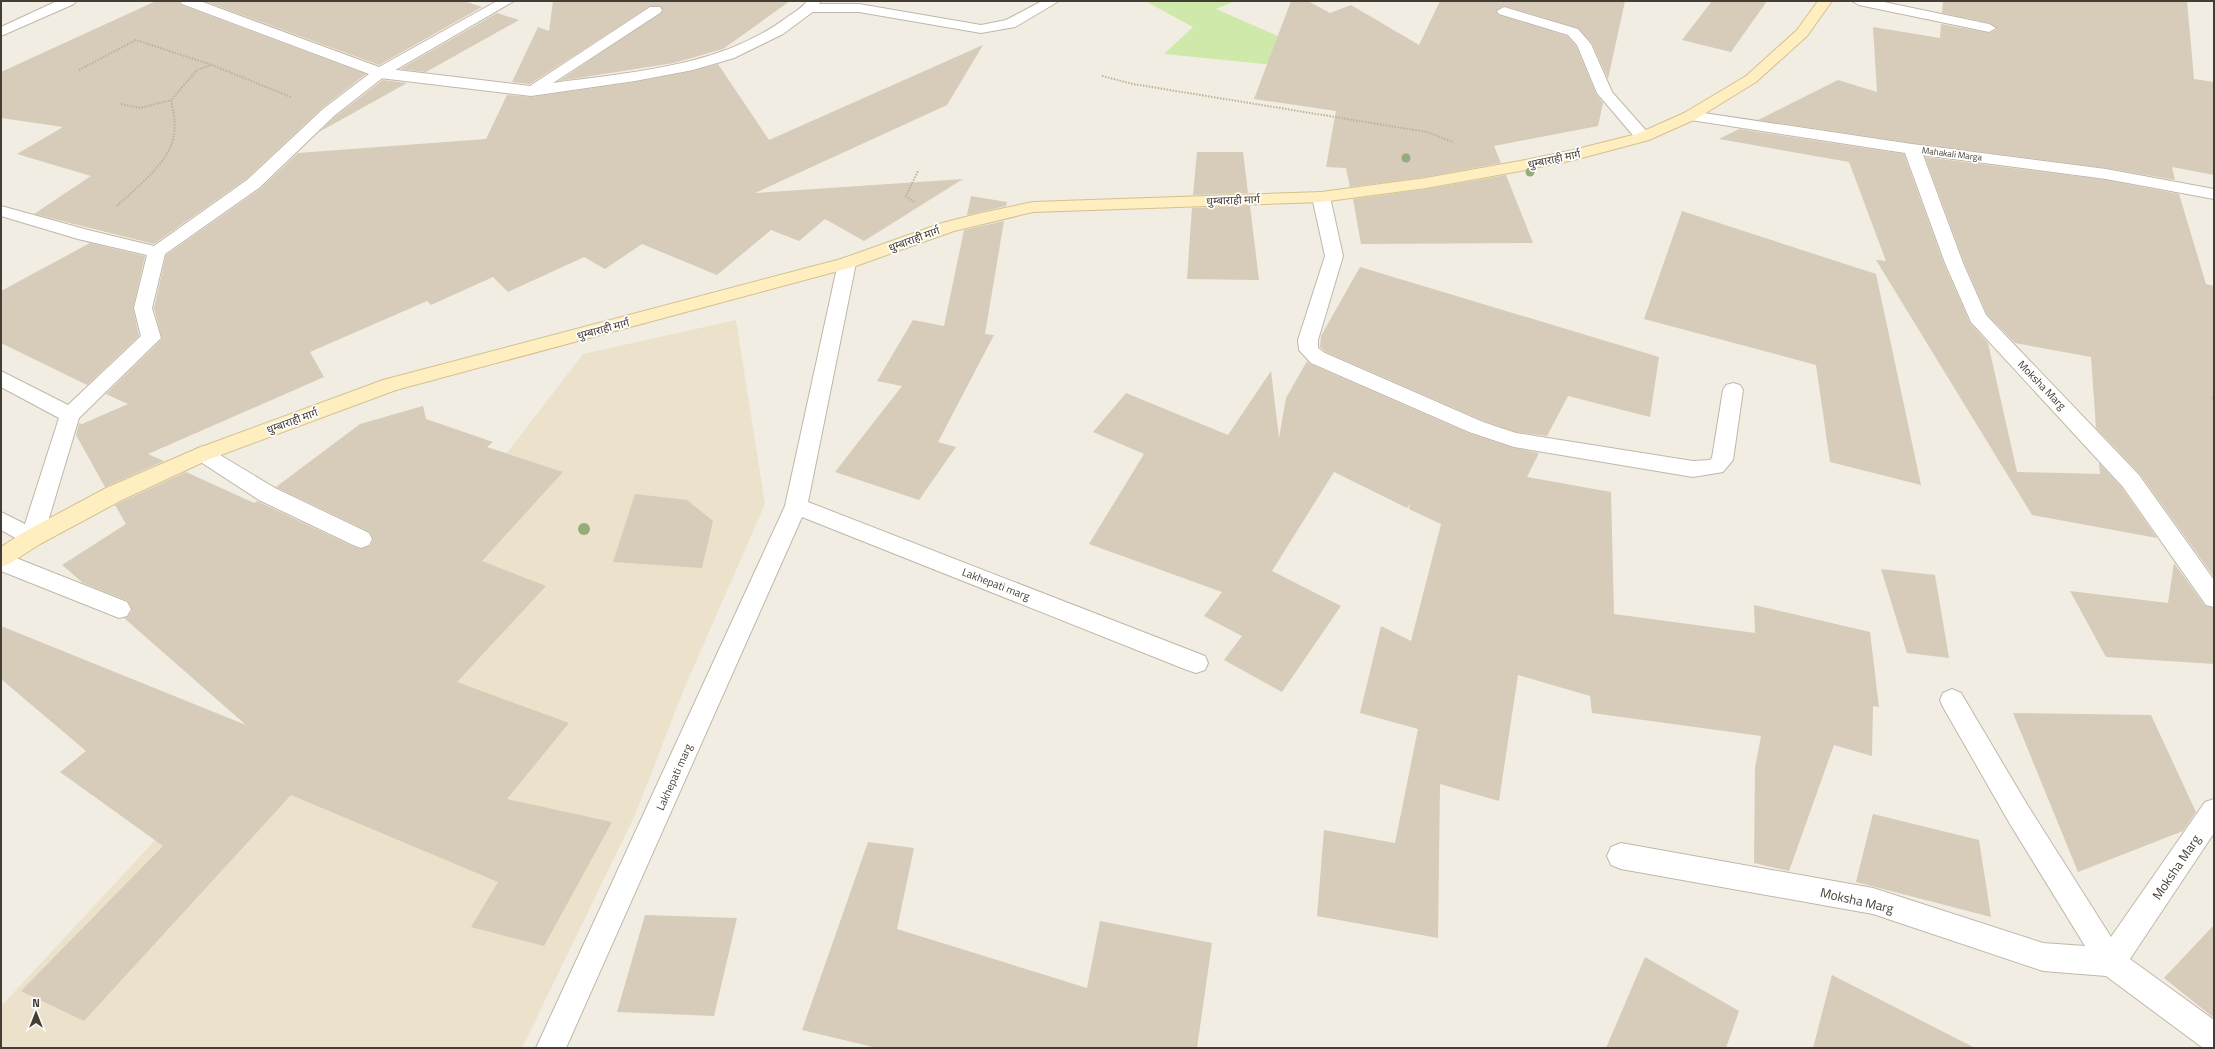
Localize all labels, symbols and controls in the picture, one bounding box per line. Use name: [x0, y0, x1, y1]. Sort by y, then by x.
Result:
street label: Mahakali Marga: [1921, 143, 1983, 164]
street label: धुम्बाराही मार्ग: [1526, 145, 1583, 172]
street label: धुम्बाराही मार्ग: [1206, 191, 1261, 209]
street label: धुम्बाराही मार्ग: [886, 222, 943, 256]
street label: धुम्बाराही मार्ग: [575, 314, 632, 344]
street label: Moksha Marg: [2014, 357, 2070, 414]
street label: धुम्बाराही मार्ग: [264, 404, 321, 438]
street label: Lakhepati marg: [960, 564, 1033, 604]
street label: Lakhepati marg: [652, 741, 696, 813]
street label: Moksha Marg: [2147, 830, 2205, 904]
street label: Moksha Marg: [1818, 882, 1896, 918]
north arrow: [16, 993, 56, 1033]
text: N: [32, 995, 40, 1011]

